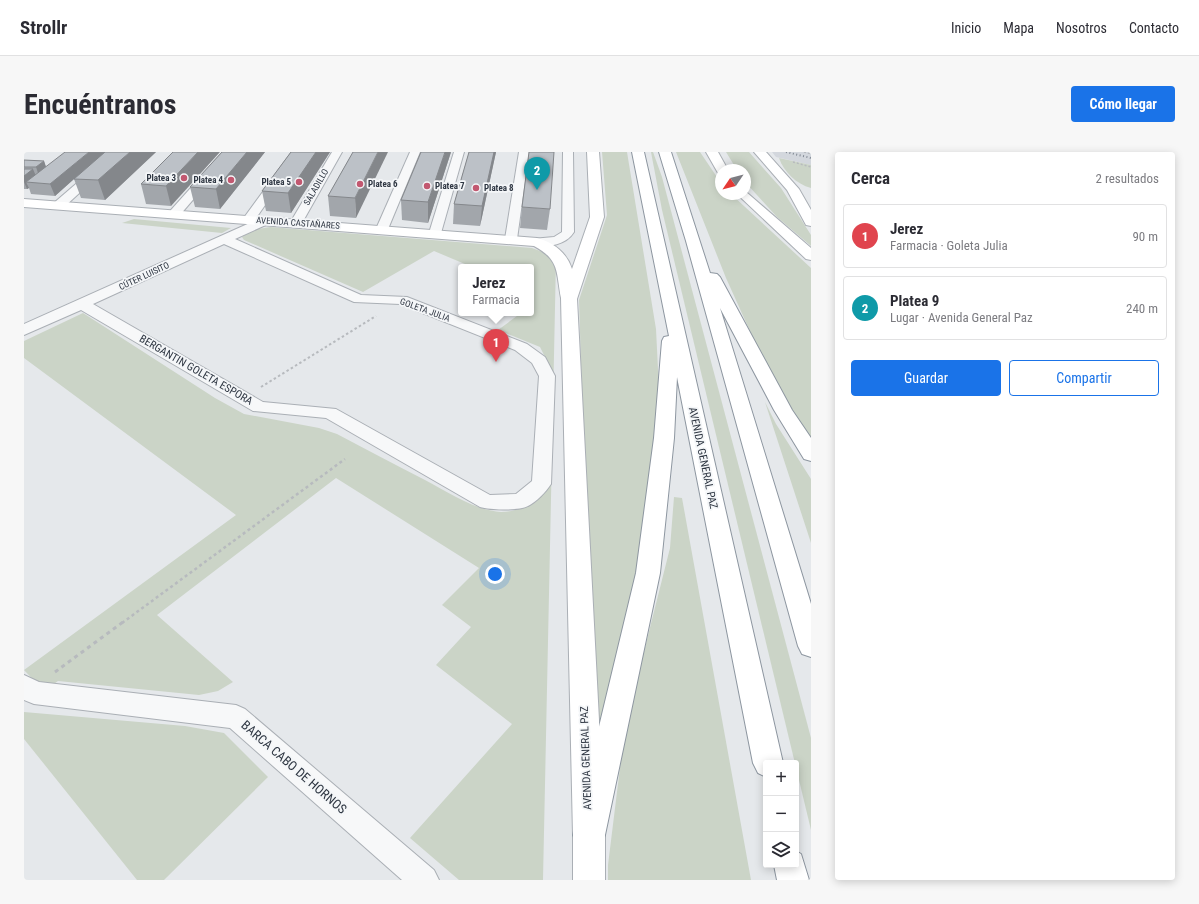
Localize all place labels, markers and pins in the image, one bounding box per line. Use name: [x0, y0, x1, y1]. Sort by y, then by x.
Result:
pin: 2: [524, 157, 550, 190]
place label: Platea 3: [146, 173, 176, 183]
marker: Platea 3: [179, 173, 189, 183]
place label: Platea 4: [193, 175, 223, 185]
marker: Platea 4: [226, 175, 236, 185]
place label: Platea 5: [261, 177, 291, 187]
marker: Platea 5: [294, 177, 304, 187]
marker: Platea 6: [355, 179, 365, 189]
place label: Platea 6: [368, 179, 398, 189]
marker: Platea 7: [422, 181, 432, 191]
place label: Platea 7: [435, 181, 465, 191]
marker: Platea 8: [471, 183, 481, 193]
place label: Platea 8: [484, 183, 514, 193]
pin: 1: [483, 329, 509, 362]

